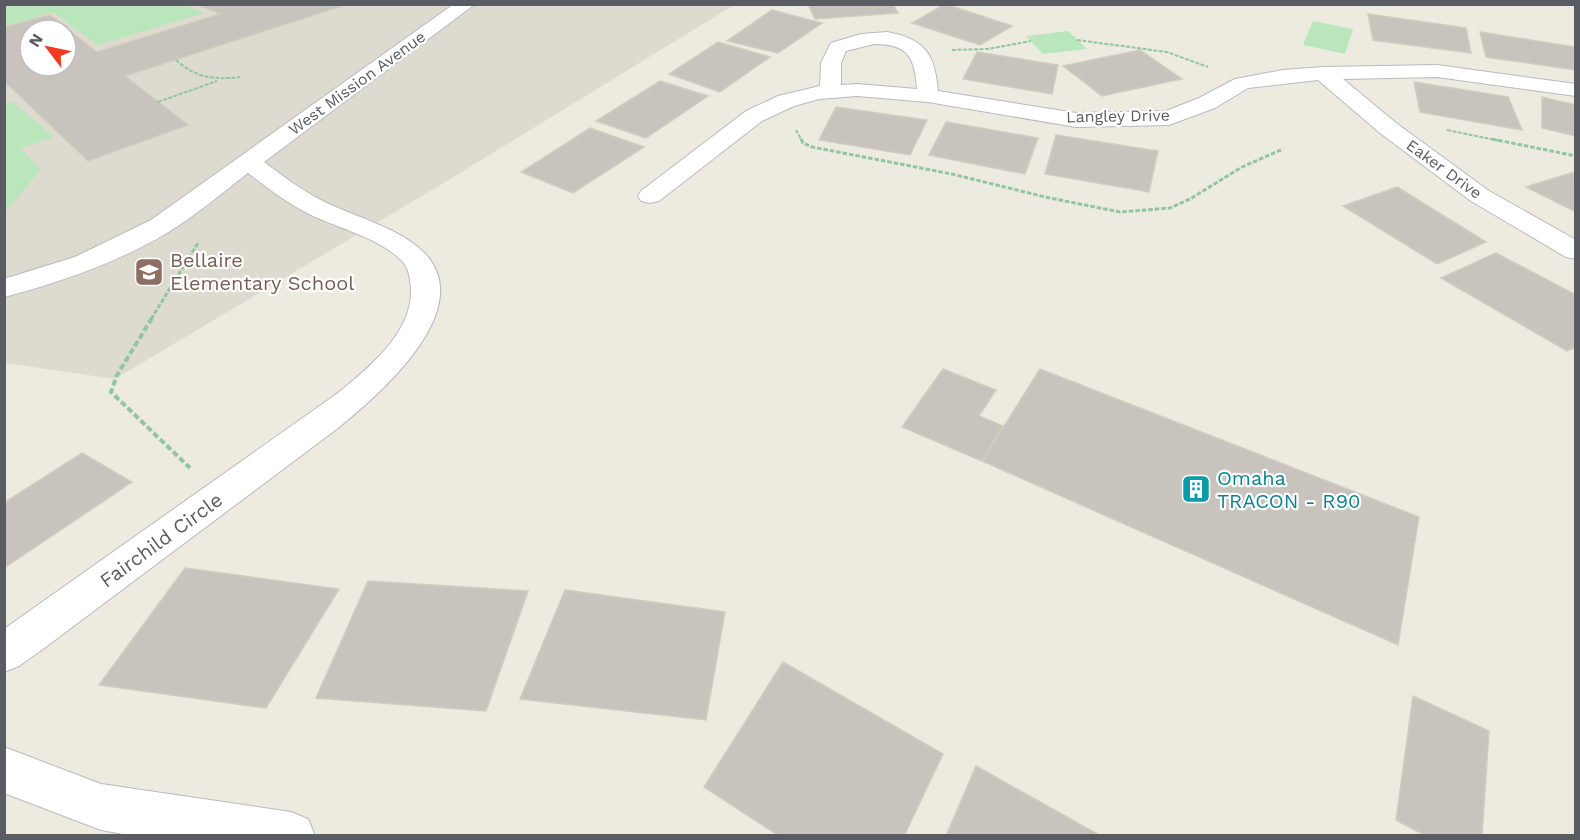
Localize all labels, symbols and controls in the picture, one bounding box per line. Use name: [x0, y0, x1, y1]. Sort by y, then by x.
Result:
north arrow: [18, 18, 78, 78]
street label: West Mission Avenue: [285, 27, 429, 139]
text: N: [25, 30, 47, 50]
street label: Langley Drive: [1066, 106, 1170, 126]
street label: Eaker Drive: [1403, 135, 1485, 203]
place label: Bellaire Elementary School: [170, 248, 354, 295]
school or university icon: Bellaire Elementary School: [133, 256, 165, 288]
place label: Omaha TRACON - R90: [1217, 466, 1360, 513]
building icon: Omaha TRACON - R90: [1180, 473, 1212, 505]
street label: Fairchild Circle: [95, 487, 227, 593]

